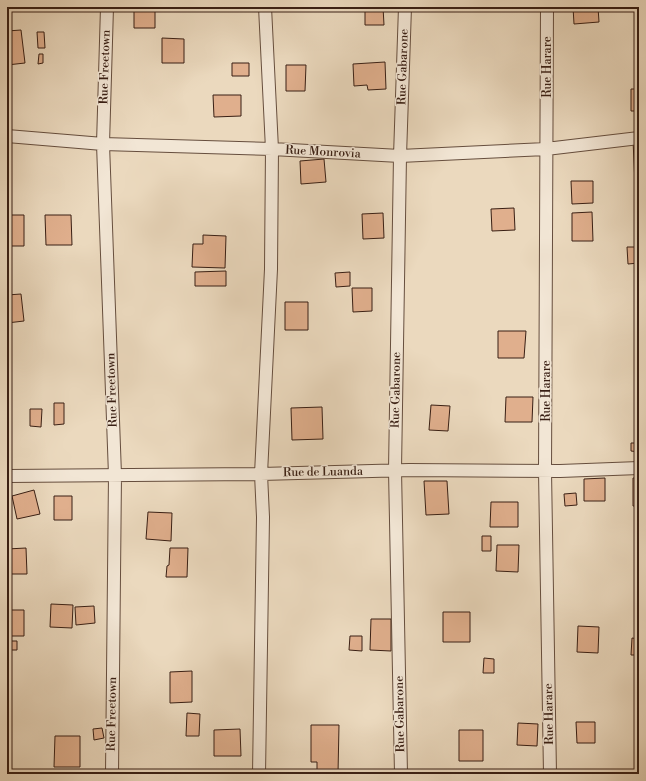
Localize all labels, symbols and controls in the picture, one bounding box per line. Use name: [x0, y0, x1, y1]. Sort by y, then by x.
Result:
street label: Rue Freetown: [96, 29, 114, 105]
street label: Rue Gabarone: [394, 29, 412, 105]
street label: Rue Harare: [540, 36, 555, 98]
street label: Rue Monrovia: [285, 143, 362, 162]
street label: Rue Freetown: [103, 352, 121, 428]
street label: Rue Gabarone: [388, 352, 404, 428]
street label: Rue Harare: [539, 360, 554, 422]
street label: Rue de Luanda: [283, 464, 364, 480]
street label: Rue Gabarone: [392, 676, 408, 752]
street label: Rue Freetown: [104, 677, 120, 751]
street label: Rue Harare: [541, 683, 557, 745]

